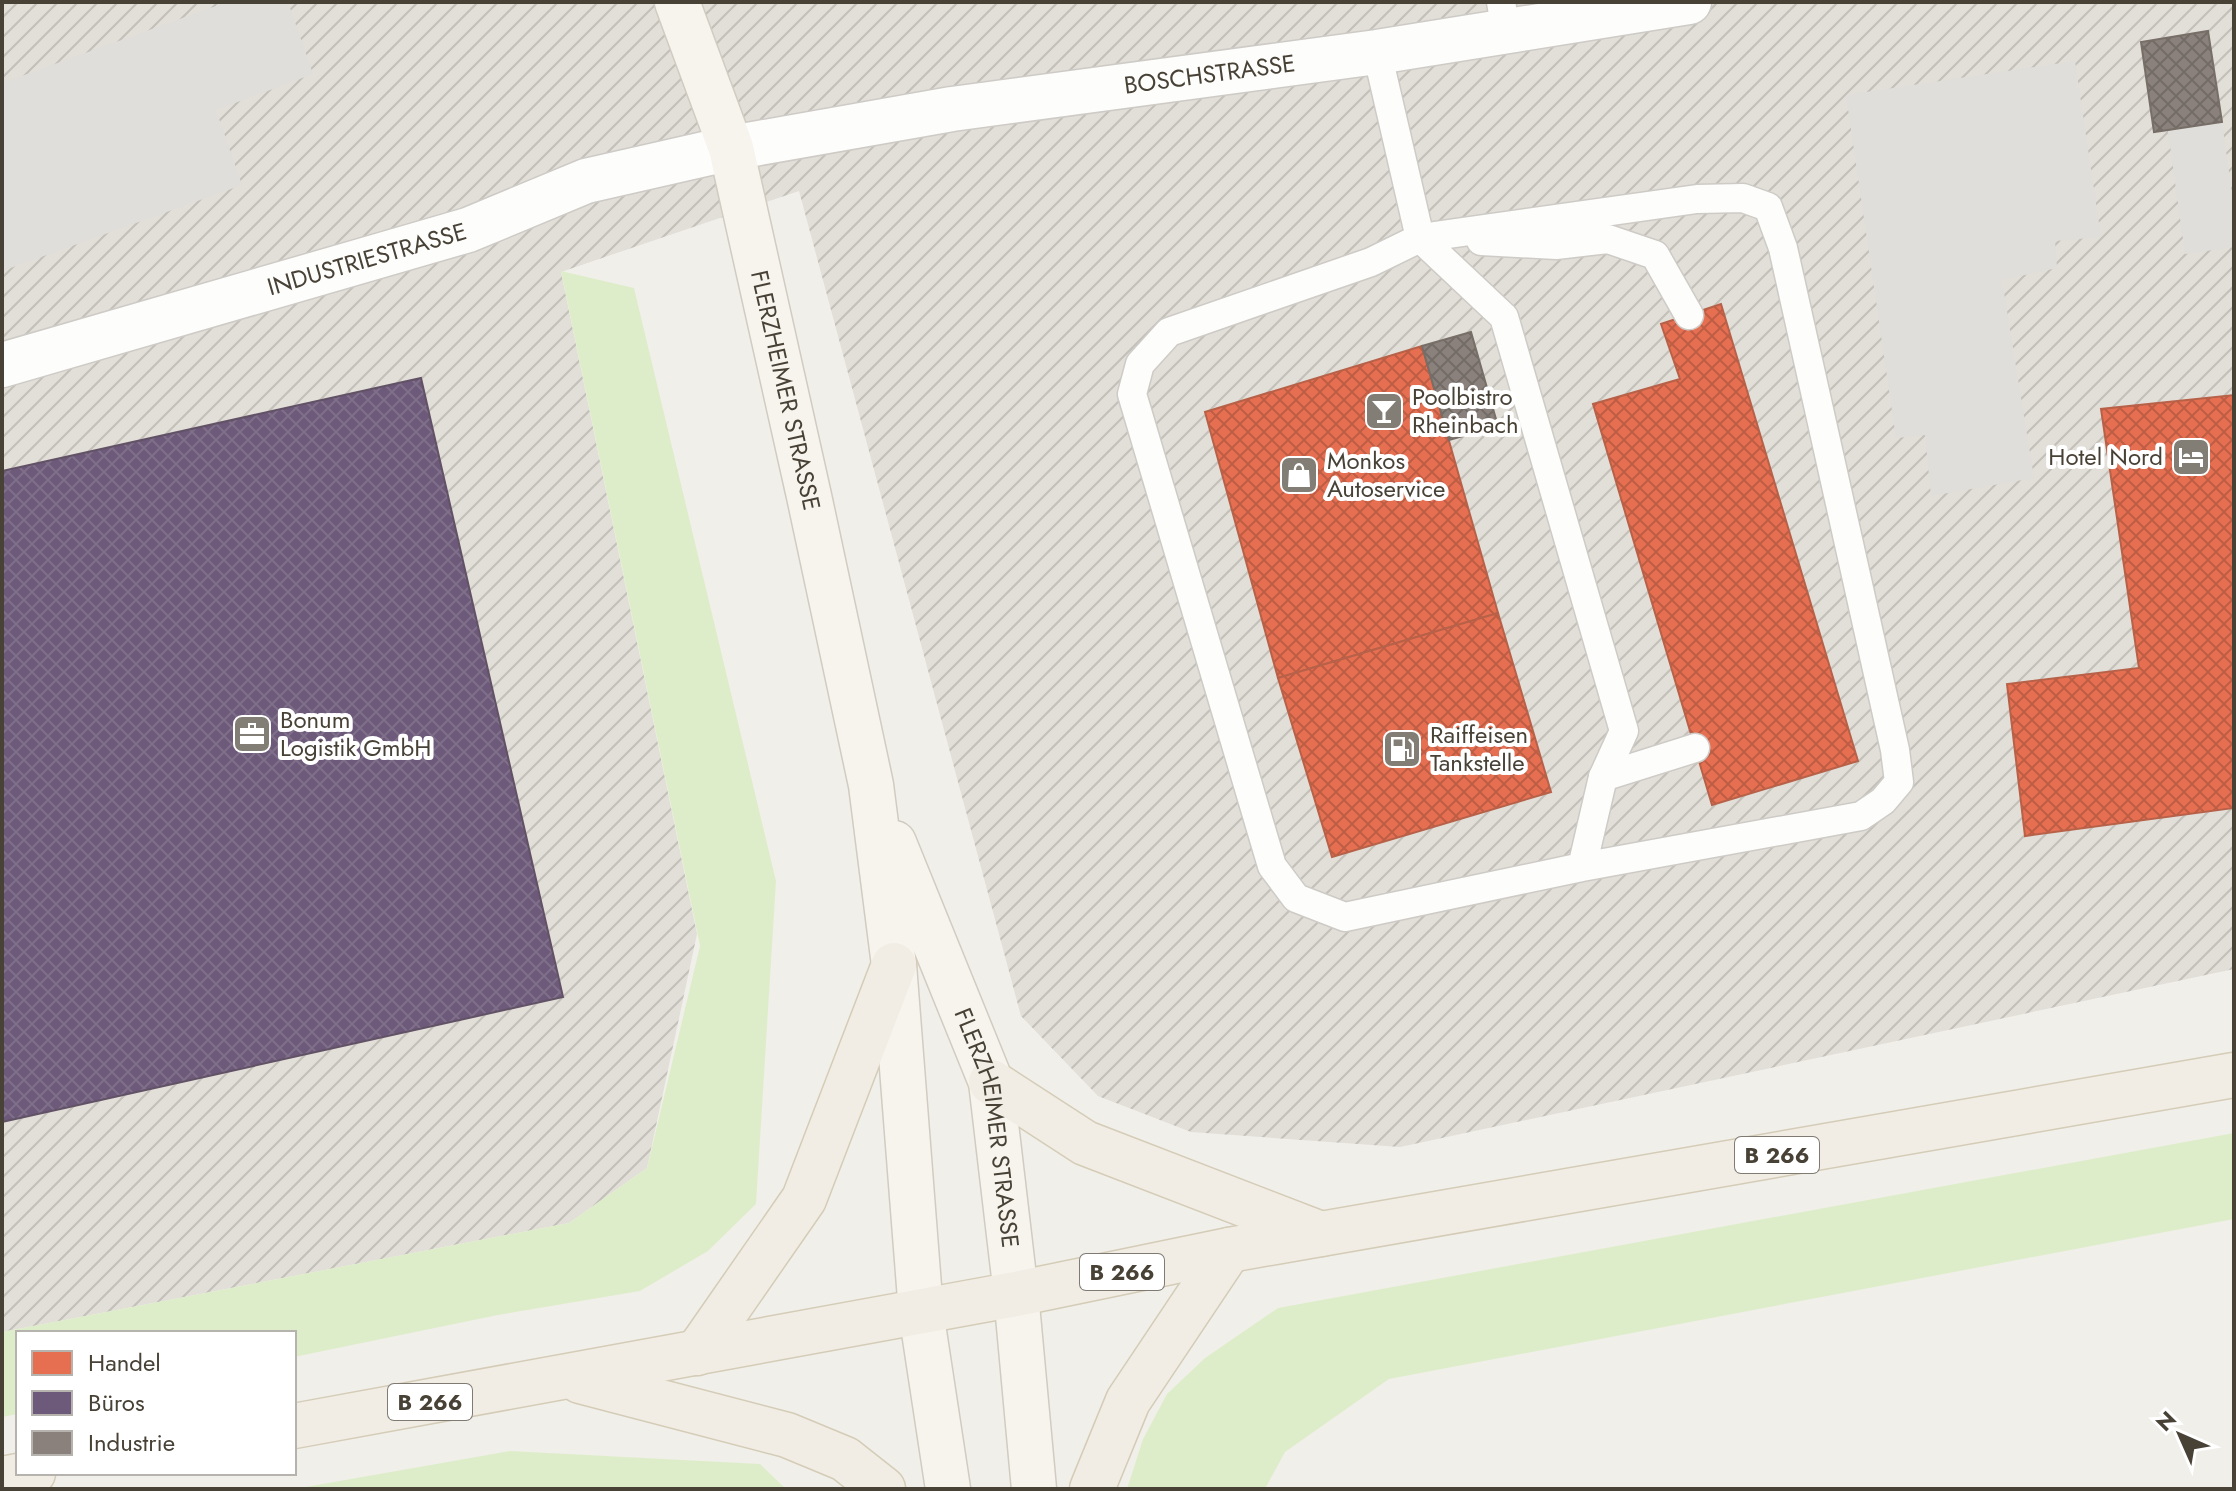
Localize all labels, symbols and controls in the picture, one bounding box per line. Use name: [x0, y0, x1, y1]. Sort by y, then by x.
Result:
street label: BOSCHSTRASSE: [1122, 45, 1297, 103]
street label: INDUSTRIESTRASSE: [263, 213, 471, 304]
street label: FLERZHEIMER STRASSE: [742, 267, 830, 514]
place label: Poolbistro Rheinbach: [1412, 379, 1519, 442]
bar icon: Poolbistro Rheinbach: [1363, 390, 1405, 432]
hotel icon: Hotel Nord: [2170, 436, 2212, 478]
place label: Hotel Nord: [2048, 439, 2163, 474]
place label: Monkos Autoservice: [1327, 443, 1445, 506]
shop icon: Monkos Autoservice: [1278, 454, 1320, 496]
place label: Bonum Logistik GmbH: [280, 702, 431, 765]
office icon: Bonum Logistik GmbH: [231, 713, 273, 755]
place label: Raiffeisen Tankstelle: [1430, 717, 1528, 780]
fuel station icon: Raiffeisen Tankstelle: [1381, 728, 1423, 770]
street label: FLERZHEIMER STRASSE: [946, 1002, 1028, 1250]
road number: B 266: [1735, 1137, 1819, 1173]
road number: B 266: [1080, 1254, 1164, 1290]
legend: [16, 1331, 296, 1475]
text: Handel: [88, 1345, 161, 1380]
road number: B 266: [388, 1384, 472, 1420]
text: Büros: [88, 1385, 145, 1420]
north arrow: [2140, 1395, 2220, 1475]
text: N: [2148, 1403, 2183, 1438]
text: Industrie: [88, 1425, 175, 1460]

